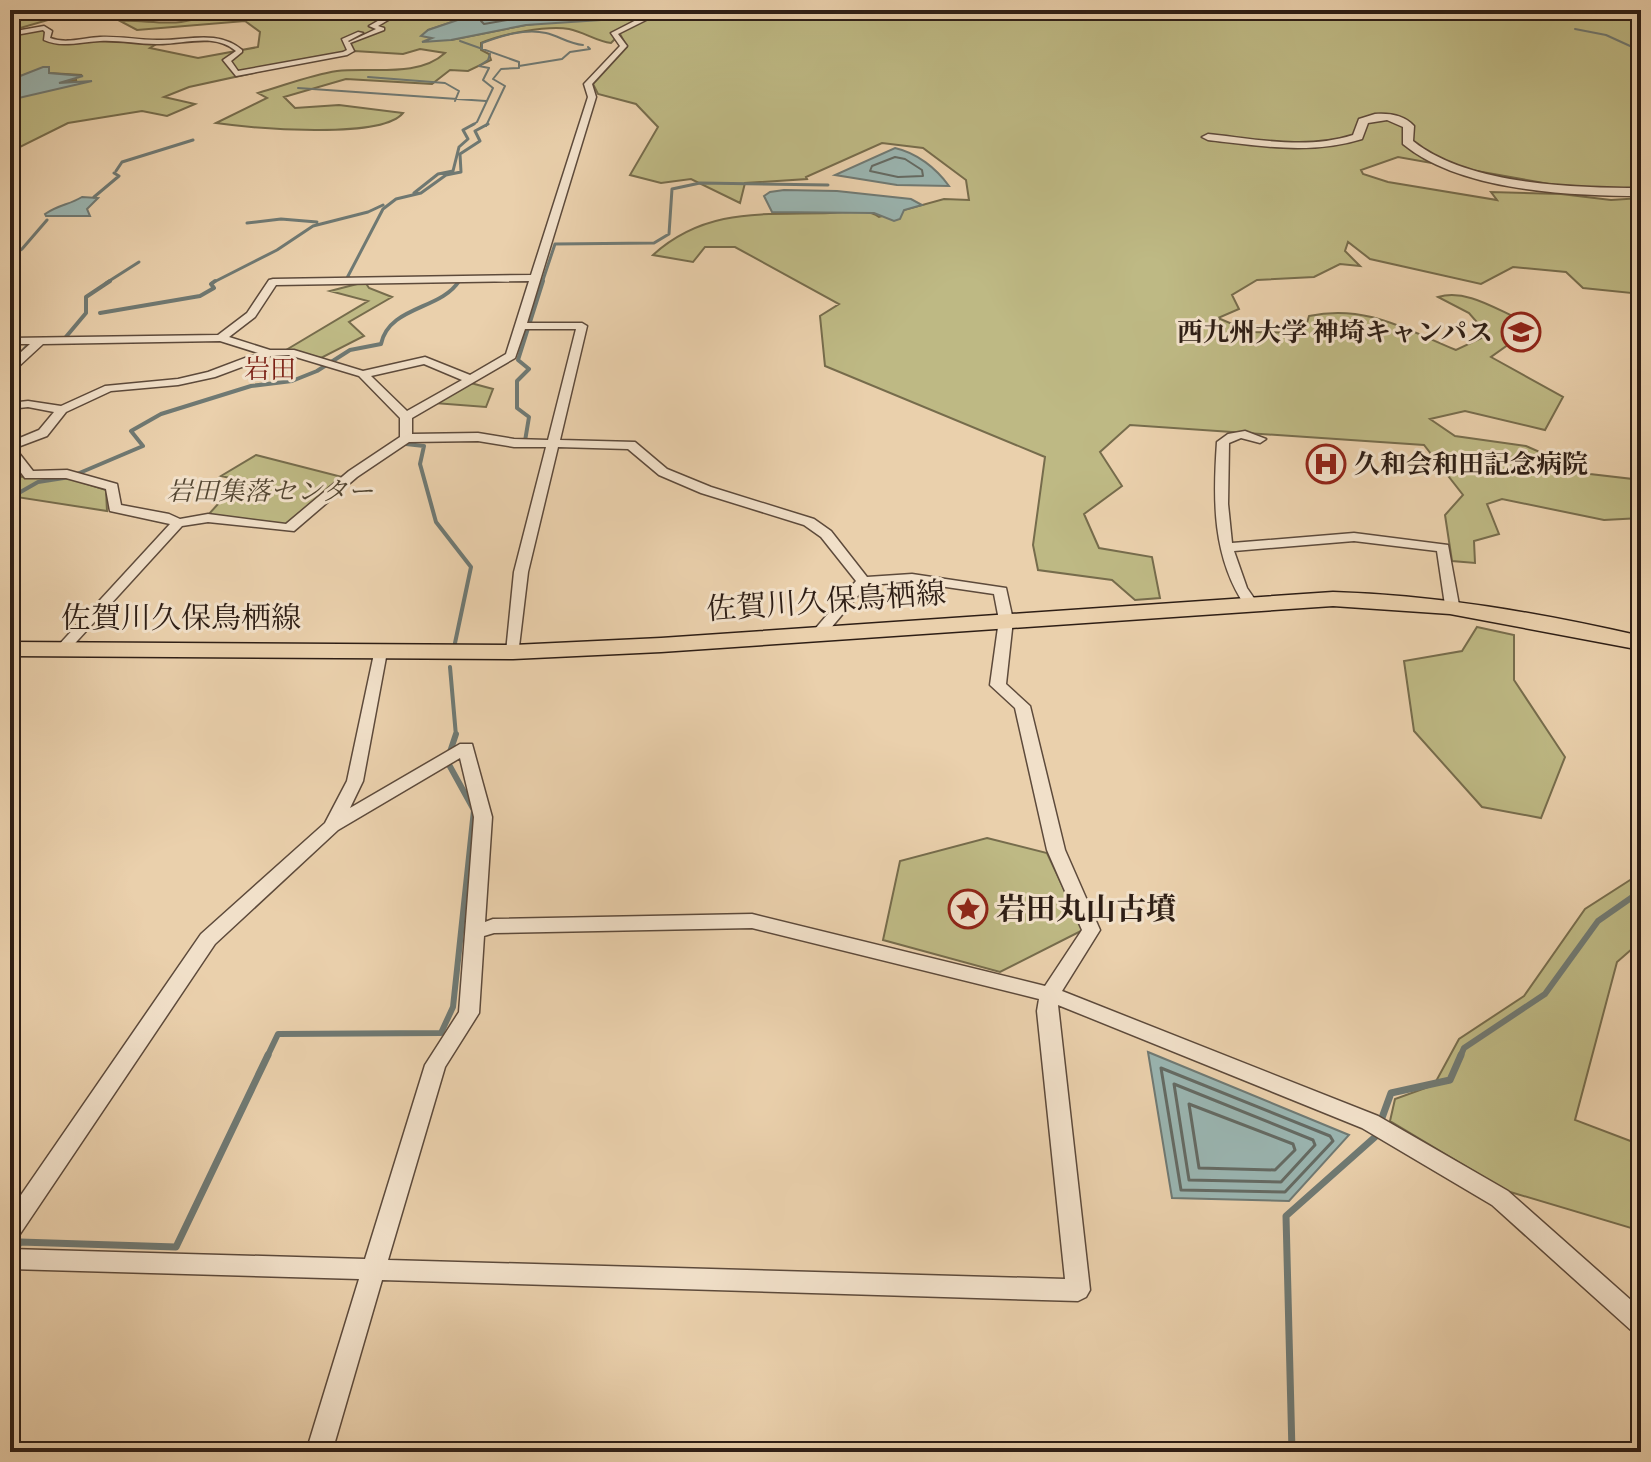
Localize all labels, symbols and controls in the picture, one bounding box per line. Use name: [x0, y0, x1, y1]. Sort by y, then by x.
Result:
school or university icon: 西九州大学 神埼キャンパス: [1500, 311, 1542, 353]
place label: 西九州大学 神埼キャンパス: [1177, 317, 1493, 350]
district label: 岩田: [244, 354, 296, 387]
hospital icon: 久和会和田記念病院: [1305, 443, 1347, 485]
place label: 久和会和田記念病院: [1354, 449, 1588, 482]
park label: 岩田集落センター: [167, 476, 373, 509]
street label: 佐賀川久保鳥栖線: [705, 576, 947, 629]
street label: 佐賀川久保鳥栖線: [61, 601, 301, 638]
place icon: 岩田丸山古墳: [947, 888, 989, 930]
place label: 岩田丸山古墳: [996, 892, 1176, 929]

